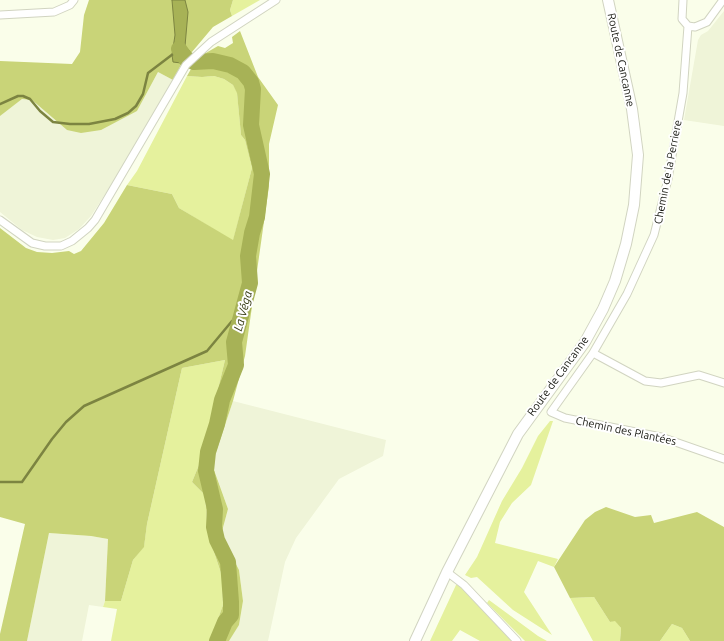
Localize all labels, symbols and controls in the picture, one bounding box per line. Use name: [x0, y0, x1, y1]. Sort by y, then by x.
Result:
street label: Route de Cancanne: [605, 12, 637, 108]
street label: Chemin de la Perriere: [651, 119, 685, 225]
water label: La Véga: [231, 289, 255, 333]
street label: Route de Cancanne: [525, 333, 591, 419]
street label: Chemin des Plantées: [574, 414, 678, 448]

